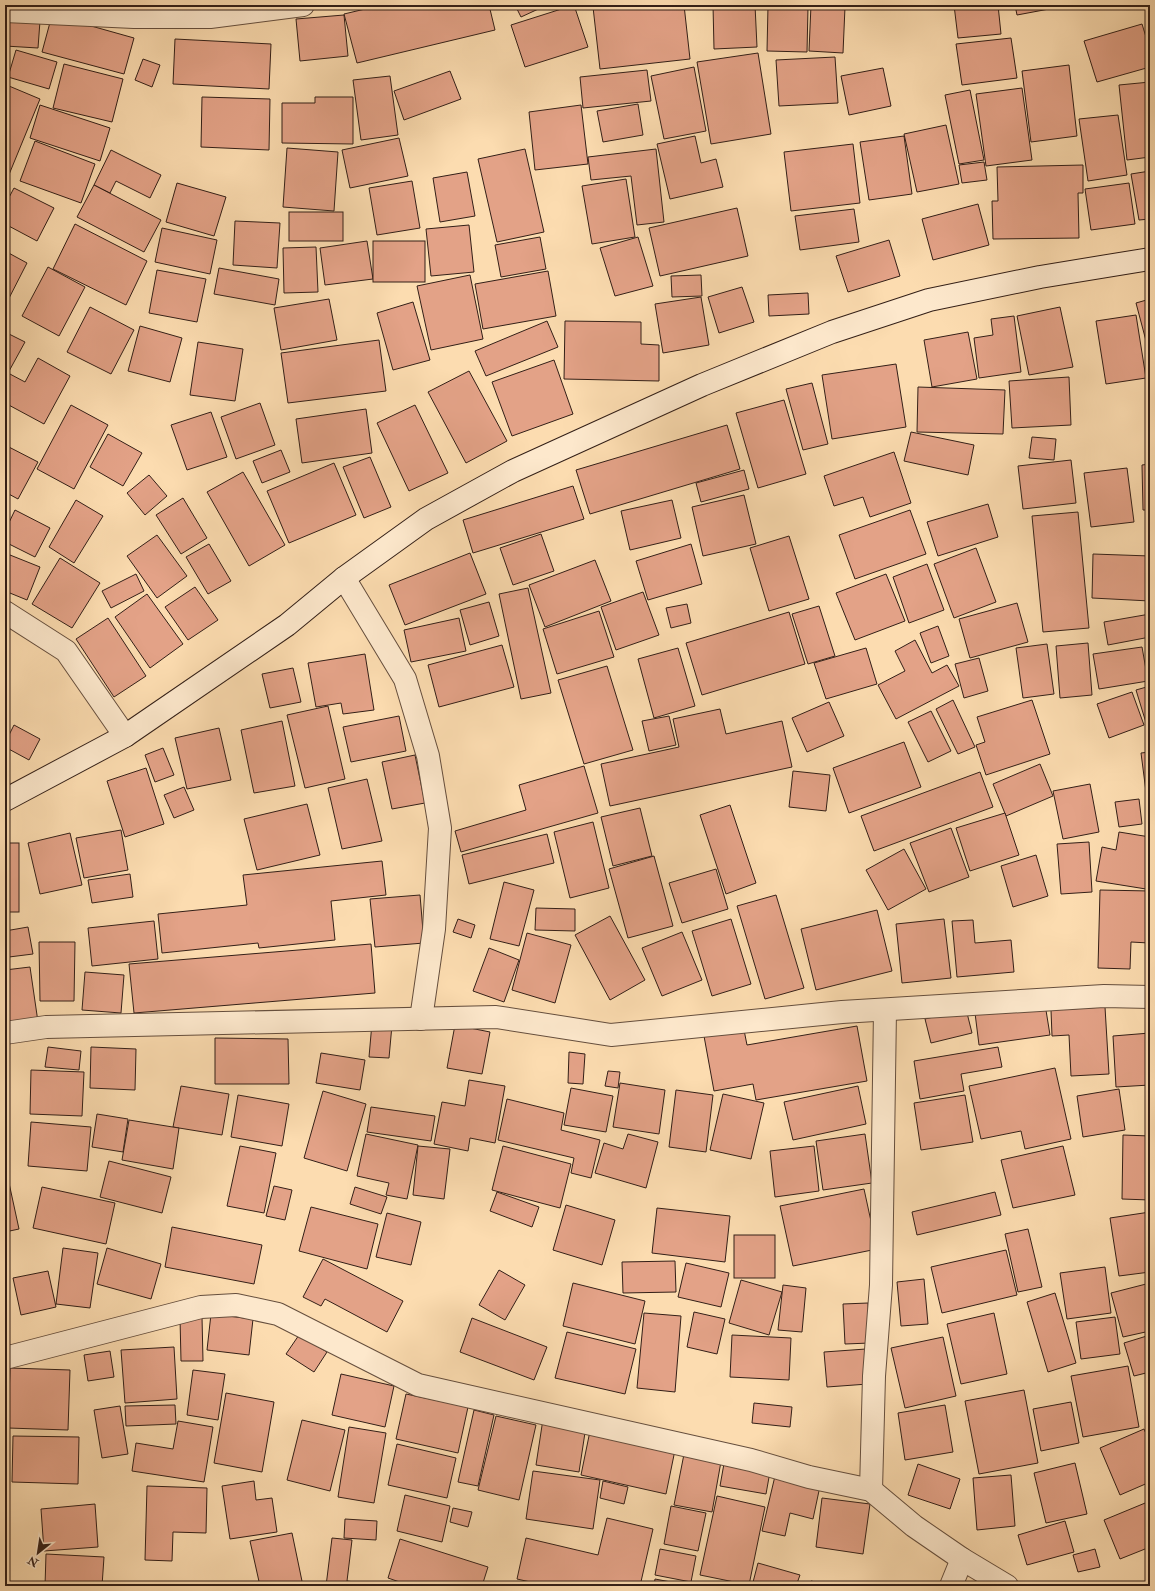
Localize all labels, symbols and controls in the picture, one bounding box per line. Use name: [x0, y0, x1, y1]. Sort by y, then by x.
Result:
north arrow: [18, 1533, 58, 1573]
text: N: [25, 1553, 42, 1570]

